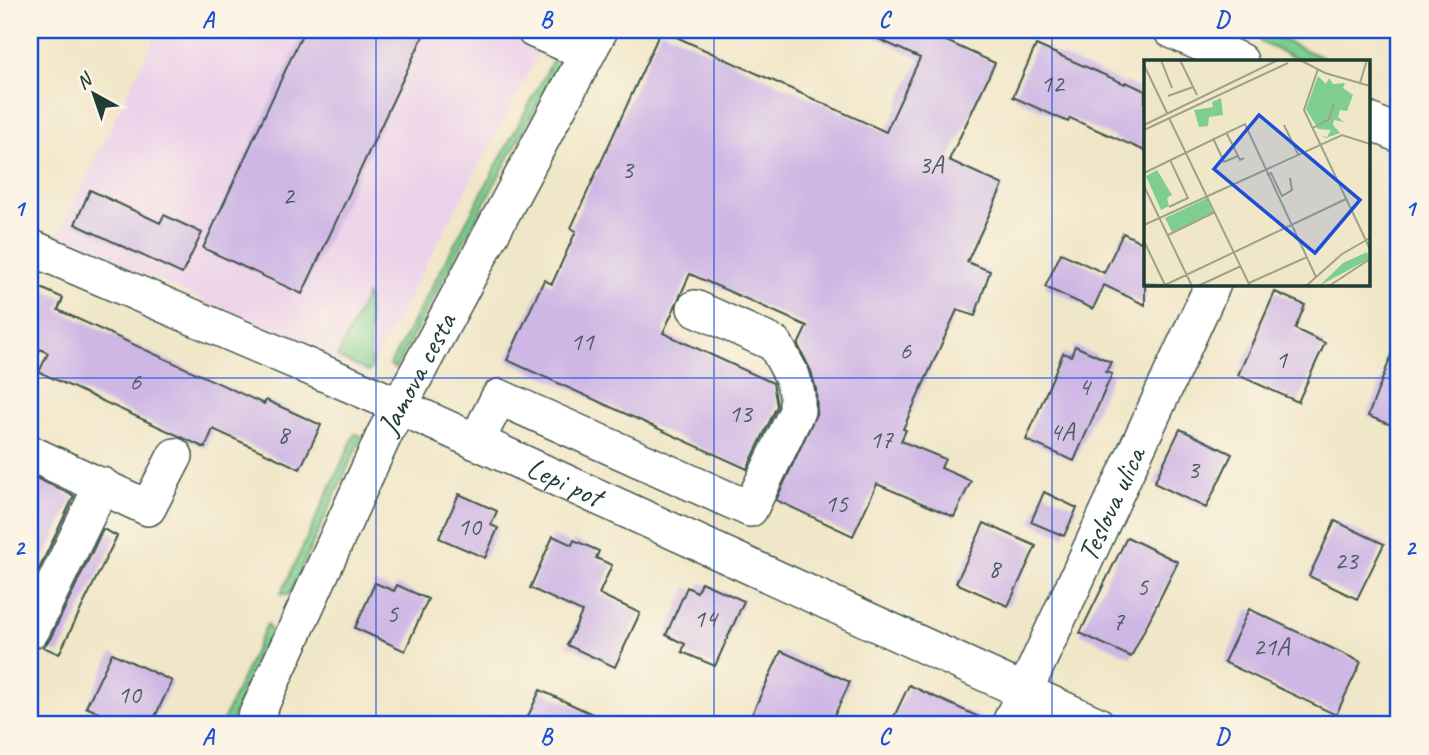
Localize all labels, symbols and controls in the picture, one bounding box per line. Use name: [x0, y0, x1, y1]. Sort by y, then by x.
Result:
text: A: [202, 5, 216, 34]
text: B: [540, 5, 554, 34]
text: C: [879, 5, 893, 34]
text: D: [1215, 5, 1231, 34]
north arrow: [60, 60, 130, 130]
inset map: [1144, 60, 1370, 285]
text: N: [71, 67, 98, 95]
house number: 12: [1040, 67, 1066, 100]
house number: 3A: [919, 148, 945, 181]
house number: 3: [621, 153, 635, 186]
house number: 2: [282, 179, 296, 212]
text: 1: [14, 194, 27, 223]
text: 1: [1405, 194, 1418, 223]
street label: Jamova cesta: [368, 305, 465, 443]
house number: 11: [570, 325, 595, 358]
house number: 6: [899, 334, 912, 367]
house number: 1: [1275, 343, 1288, 376]
house number: 6: [129, 365, 142, 398]
house number: 4: [1078, 370, 1092, 403]
house number: 13: [728, 397, 754, 430]
house number: 4A: [1050, 415, 1076, 448]
house number: 8: [277, 418, 291, 451]
house number: 17: [869, 423, 894, 456]
street label: Teslova ulica: [1068, 439, 1155, 567]
street label: Lepi pot: [521, 448, 612, 517]
house number: 3: [1187, 453, 1201, 486]
house number: 15: [824, 487, 849, 520]
house number: 10: [457, 510, 483, 543]
text: 2: [14, 533, 27, 562]
text: 2: [1405, 533, 1418, 562]
house number: 23: [1334, 544, 1360, 577]
house number: 8: [988, 552, 1002, 585]
house number: 5: [1136, 570, 1149, 603]
house number: 5: [386, 597, 399, 630]
house number: 14: [693, 602, 719, 635]
house number: 7: [1112, 605, 1125, 638]
house number: 21A: [1253, 630, 1291, 663]
house number: 10: [117, 678, 143, 711]
text: A: [202, 722, 216, 751]
text: B: [540, 722, 554, 751]
text: C: [879, 722, 893, 751]
text: D: [1215, 722, 1231, 751]

